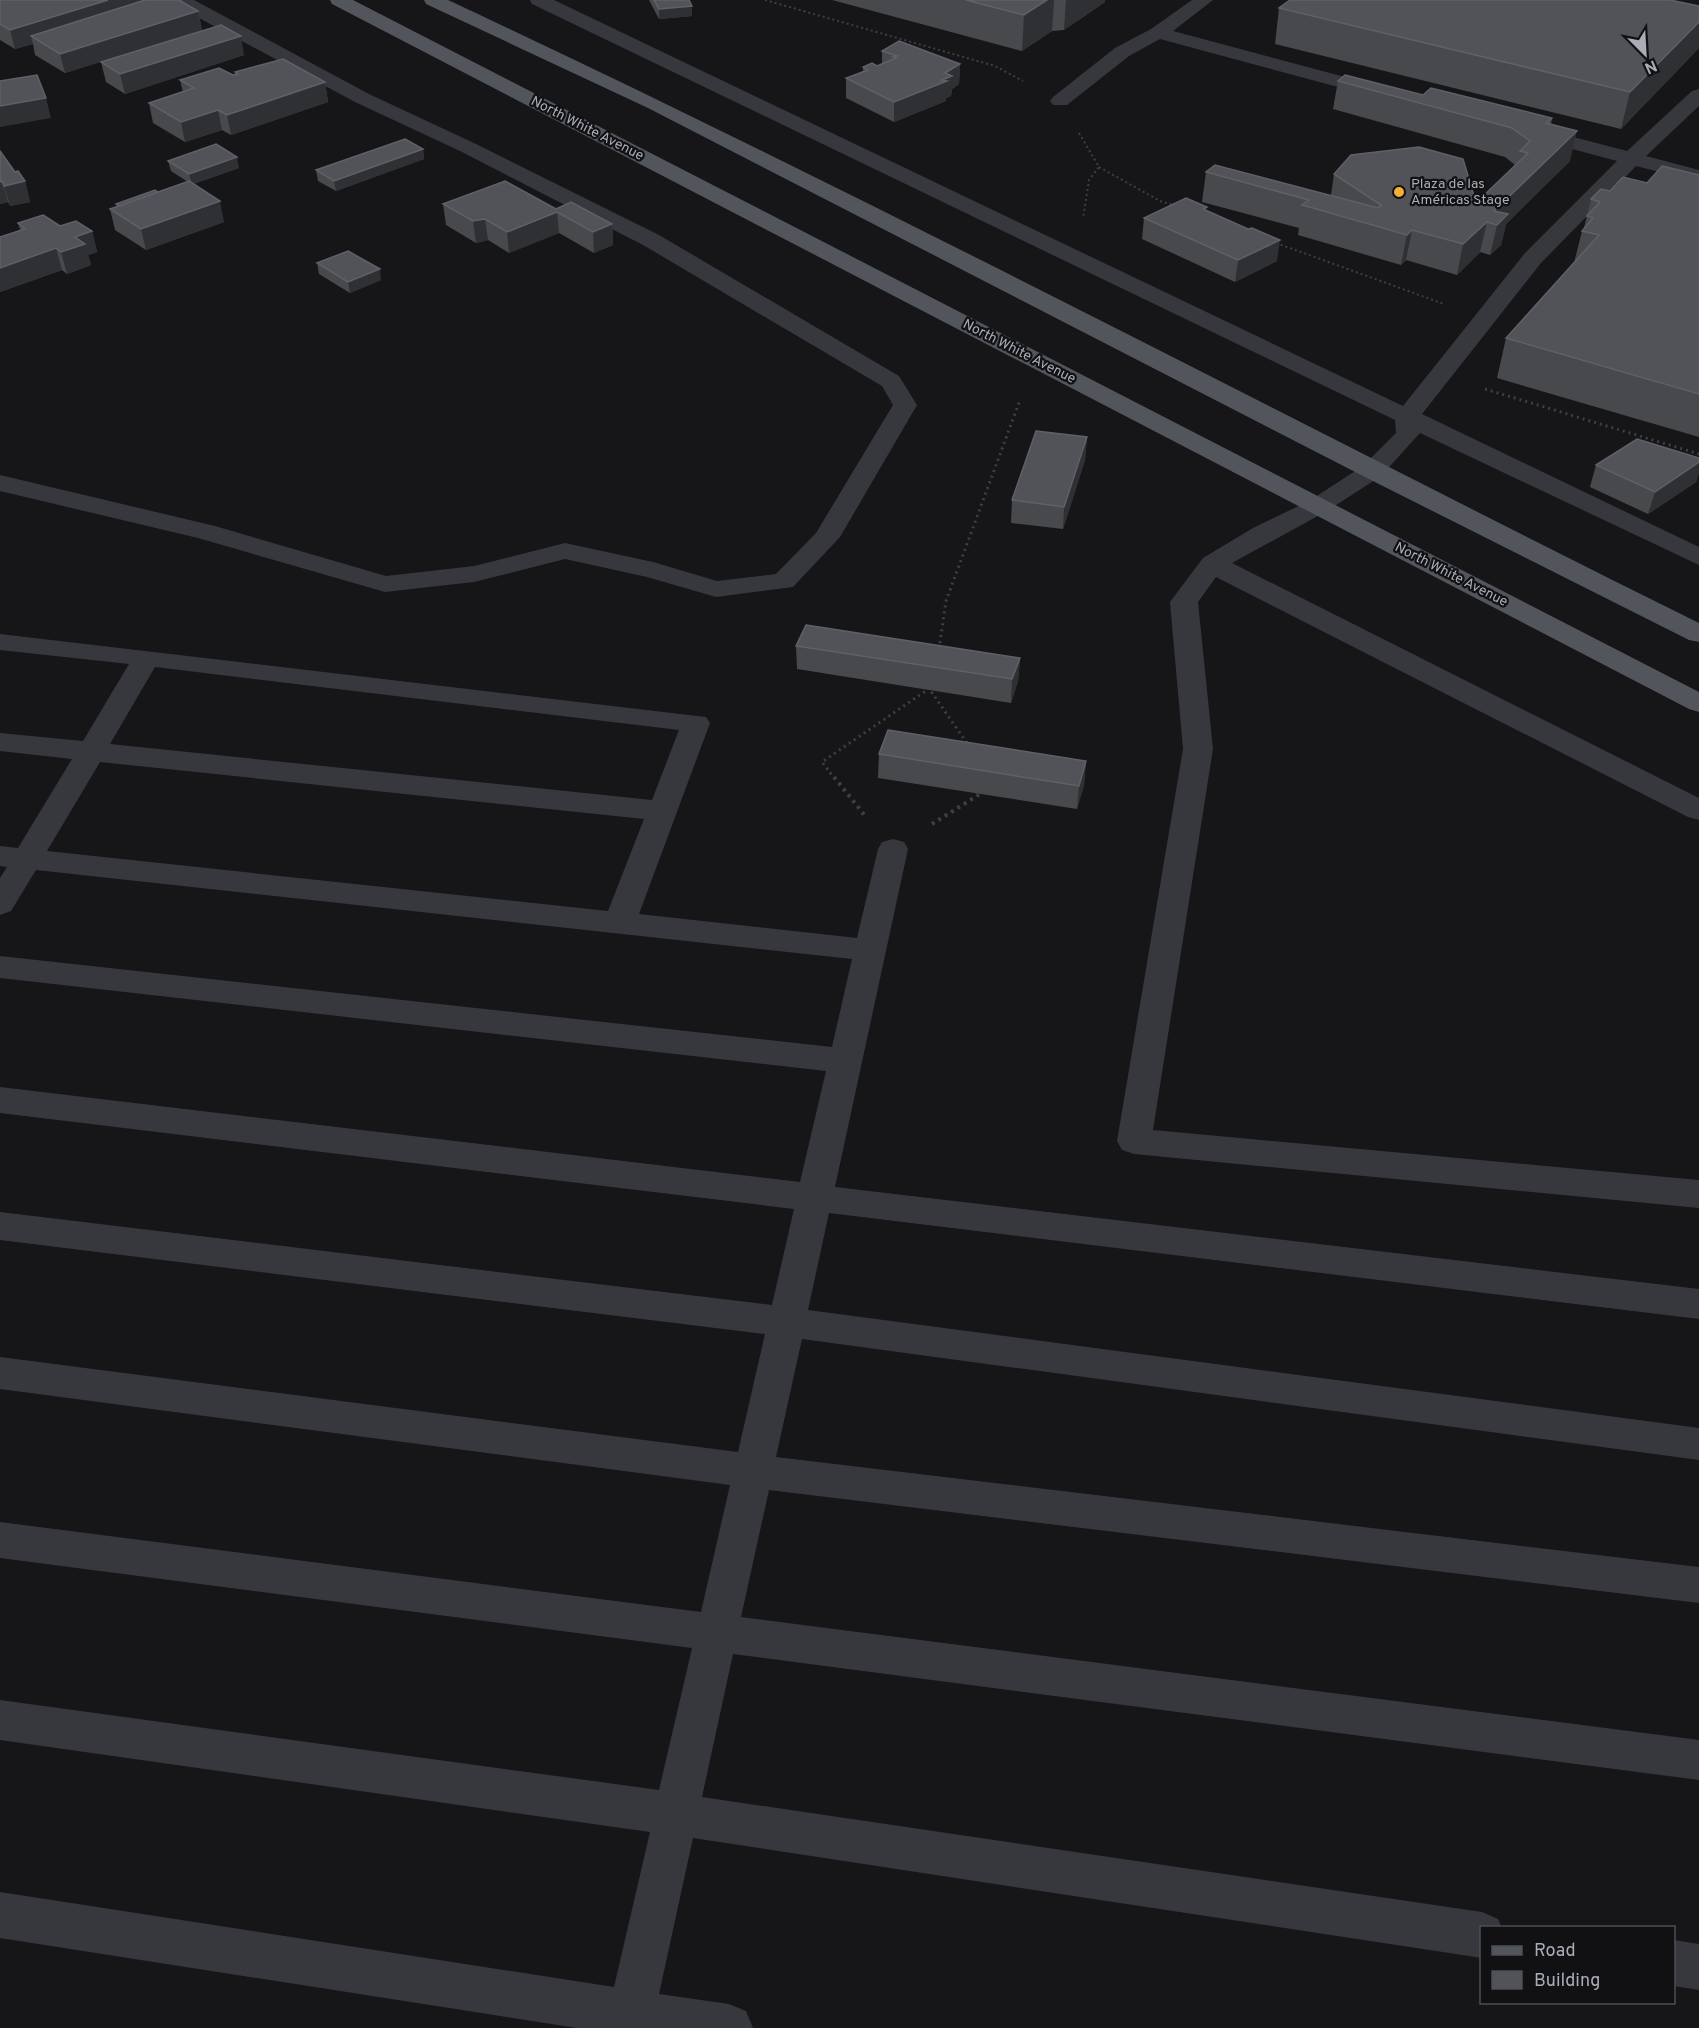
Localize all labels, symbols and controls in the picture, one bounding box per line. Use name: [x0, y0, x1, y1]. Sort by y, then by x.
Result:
north arrow: [1615, 24, 1675, 84]
text: N: [1641, 54, 1660, 77]
street label: North White Avenue: [528, 93, 646, 165]
place label: Plaza de las Américas Stage: [1411, 176, 1509, 209]
marker: Plaza de las Américas Stage: [1392, 185, 1406, 199]
street label: North White Avenue: [960, 316, 1078, 388]
street label: North White Avenue: [1392, 539, 1510, 611]
legend: [1480, 1926, 1675, 2004]
text: Road: [1534, 1940, 1576, 1963]
text: Building: [1534, 1970, 1600, 1993]

